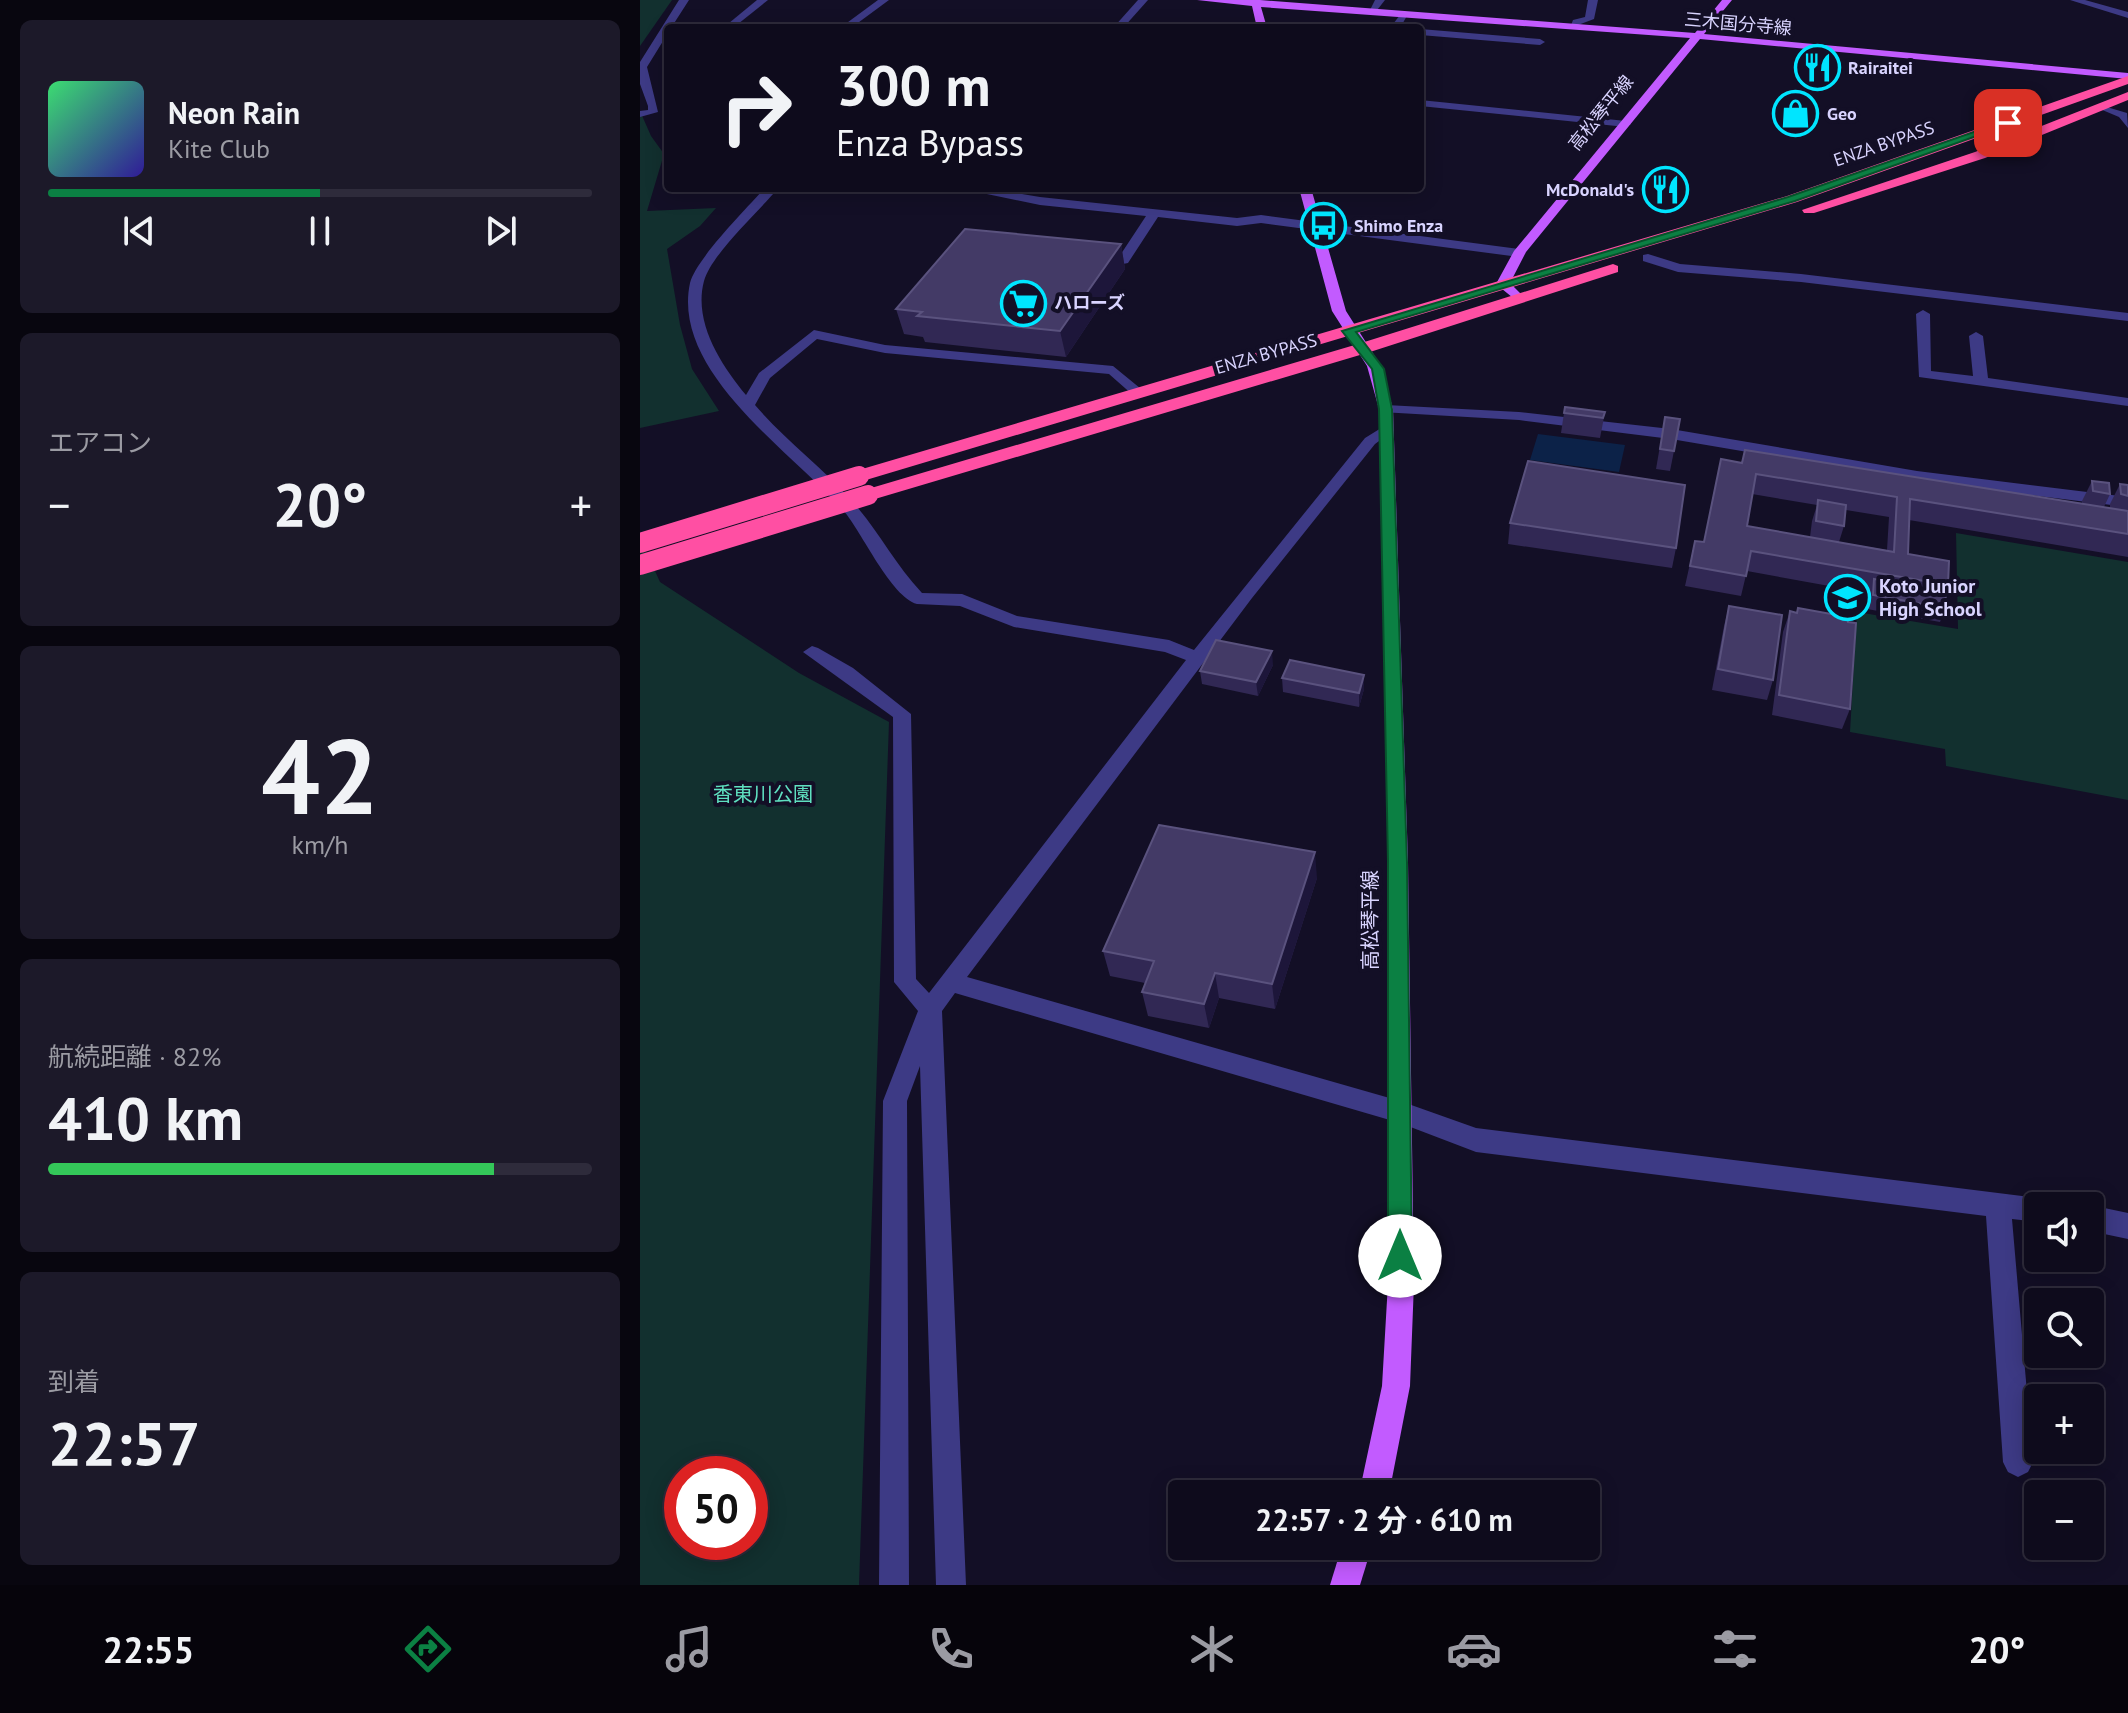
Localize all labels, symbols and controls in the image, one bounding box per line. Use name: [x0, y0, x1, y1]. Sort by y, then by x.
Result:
street label: 三木国分寺線: [1683, 7, 1793, 40]
restaurant icon: Rairaitei: [1793, 44, 1841, 92]
text: 300 m: [836, 49, 991, 121]
icon: right: [704, 56, 808, 160]
place label: Rairaitei: [1848, 56, 1913, 79]
street label: 高松琴平線: [1563, 70, 1638, 155]
pin: [1974, 89, 2042, 157]
shop icon: Geo: [1772, 90, 1820, 138]
text: Neon Rain: [168, 93, 300, 132]
icon: arrive: [1986, 101, 2030, 145]
place label: Geo: [1827, 102, 1857, 125]
street label: ENZA BYPASS: [1830, 116, 1937, 171]
text: Enza Bypass: [836, 119, 1024, 166]
text: Kite Club: [168, 132, 270, 165]
restaurant icon: McDonald's: [1641, 166, 1689, 214]
place label: McDonald's: [1546, 178, 1634, 201]
bus stop icon: Shimo Enza: [1299, 202, 1347, 250]
icon: previous: [117, 209, 161, 253]
icon: pause: [298, 209, 342, 253]
icon: next: [479, 209, 523, 253]
place label: Shimo Enza: [1354, 214, 1443, 237]
supermarket icon: ハローズ: [999, 279, 1047, 327]
place label: ハローズ: [1054, 291, 1125, 314]
street label: ENZA BYPASS: [1212, 328, 1319, 379]
text: エアコン: [48, 426, 152, 459]
text: 20°: [273, 465, 367, 543]
text: −: [48, 476, 70, 533]
text: +: [570, 476, 592, 533]
school or university icon: Koto Junior High School: [1824, 573, 1872, 621]
place label: Koto Junior High School: [1879, 573, 1982, 622]
text: 42: [261, 708, 379, 843]
park label: 香東川公園: [713, 781, 813, 807]
text: km/h: [292, 828, 349, 861]
street label: 高松琴平線: [1357, 870, 1383, 970]
text: 航続距離 · 82%: [48, 1040, 221, 1073]
text: 410 km: [48, 1079, 243, 1157]
map controls: [2024, 1192, 2104, 1560]
button: sound: [2024, 1192, 2104, 1272]
position arrow: [1358, 1214, 1442, 1298]
button: search: [2024, 1288, 2104, 1368]
text: 到着: [48, 1365, 100, 1398]
button: +: [2024, 1384, 2104, 1464]
text: 22:57: [48, 1404, 200, 1482]
speed limit sign: 50: [664, 1456, 768, 1560]
button: −: [2024, 1480, 2104, 1560]
text: 22:57 · 2 分 · 610 m: [1255, 1500, 1513, 1539]
icon: directions: [400, 1621, 456, 1677]
icon: music: [661, 1621, 717, 1677]
icon: phone: [923, 1621, 979, 1677]
icon: climate: [1184, 1621, 1240, 1677]
icon: car: [1446, 1621, 1502, 1677]
icon: filters: [1707, 1621, 1763, 1677]
text: 22:55: [103, 1626, 194, 1673]
text: 20°: [1969, 1626, 2025, 1673]

